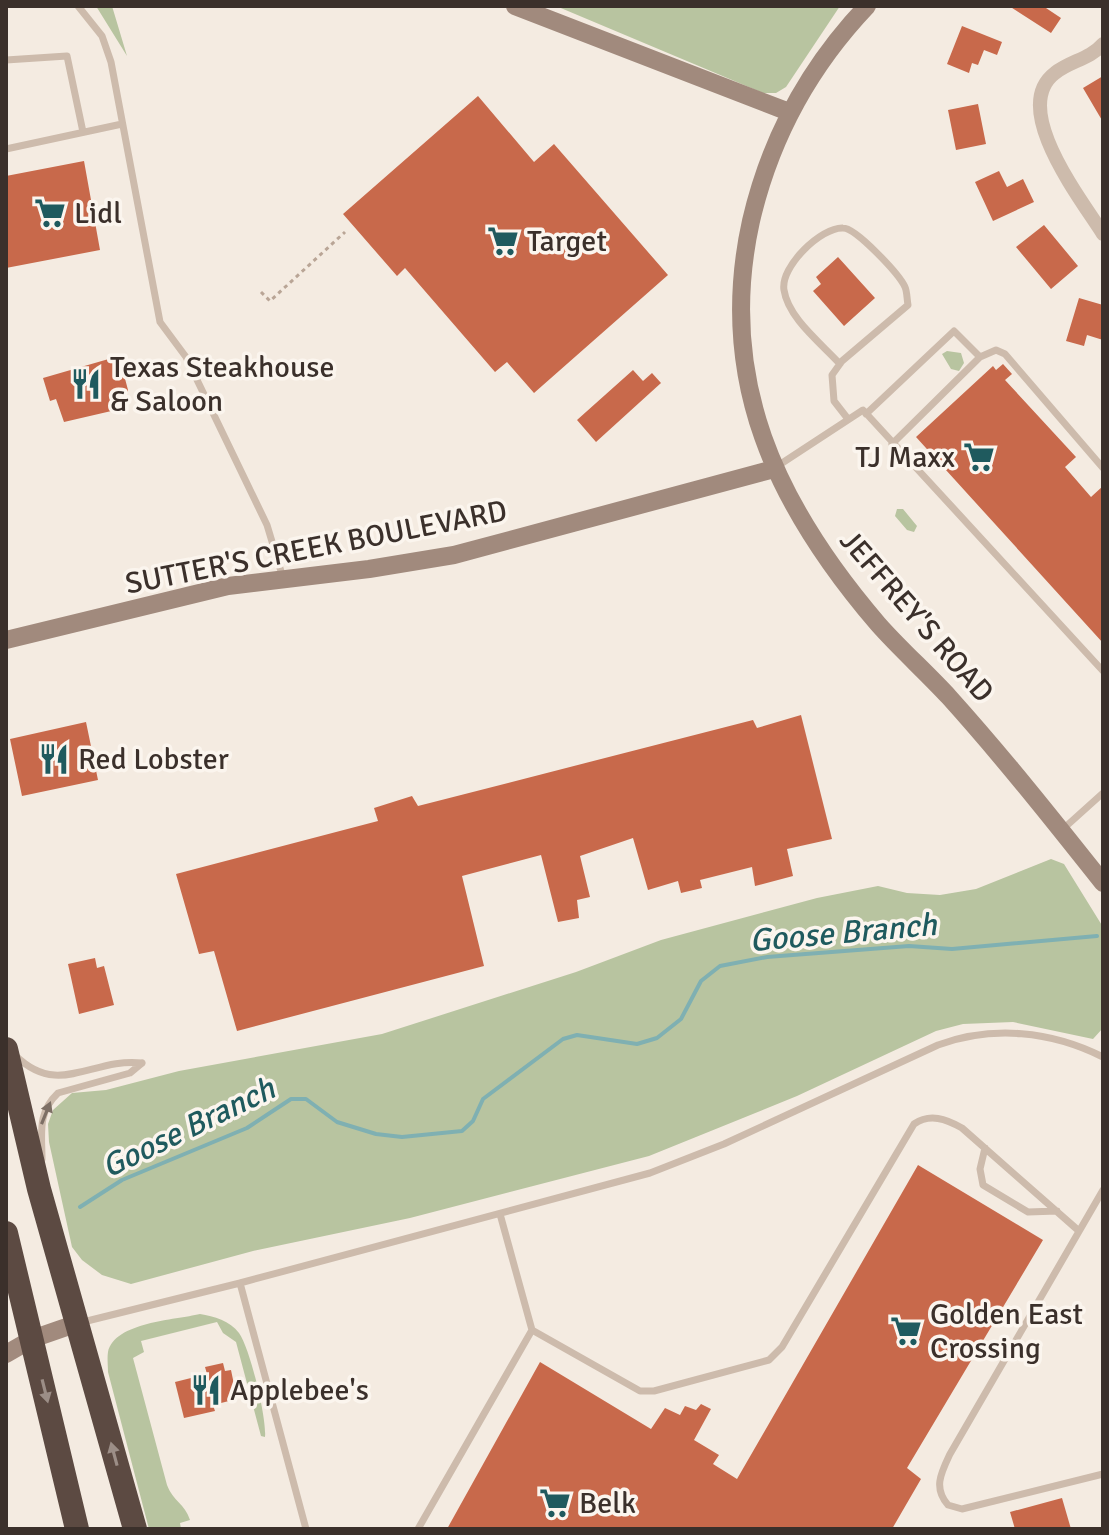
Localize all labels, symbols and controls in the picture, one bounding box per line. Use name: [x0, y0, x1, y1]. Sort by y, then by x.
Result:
place label: Lidl: [74, 195, 122, 232]
supermarket icon: Lidl: [33, 196, 67, 230]
place label: Target: [527, 223, 607, 260]
supermarket icon: Target: [486, 224, 520, 258]
place label: Texas Steakhouse & Saloon: [110, 349, 334, 420]
restaurant icon: Texas Steakhouse & Saloon: [69, 367, 103, 401]
place label: TJ Maxx: [855, 439, 955, 476]
supermarket icon: TJ Maxx: [962, 440, 996, 474]
street label: SUTTER'S CREEK BOULEVARD: [122, 492, 510, 603]
street label: JEFFREY'S ROAD: [832, 523, 1001, 710]
place label: Red Lobster: [78, 741, 229, 778]
restaurant icon: Red Lobster: [37, 742, 71, 776]
water label: Goose Branch: [748, 905, 940, 960]
water label: Goose Branch: [95, 1068, 282, 1186]
one-way arrow: [40, 1100, 53, 1124]
place label: Golden East Crossing: [930, 1296, 1083, 1367]
supermarket icon: Golden East Crossing: [889, 1314, 923, 1348]
place label: Applebee's: [230, 1372, 369, 1409]
restaurant icon: Applebee's: [189, 1373, 223, 1407]
one-way arrow: [39, 1378, 52, 1403]
one-way arrow: [107, 1441, 119, 1466]
place label: Belk: [579, 1485, 636, 1522]
supermarket icon: Belk: [538, 1486, 572, 1520]

